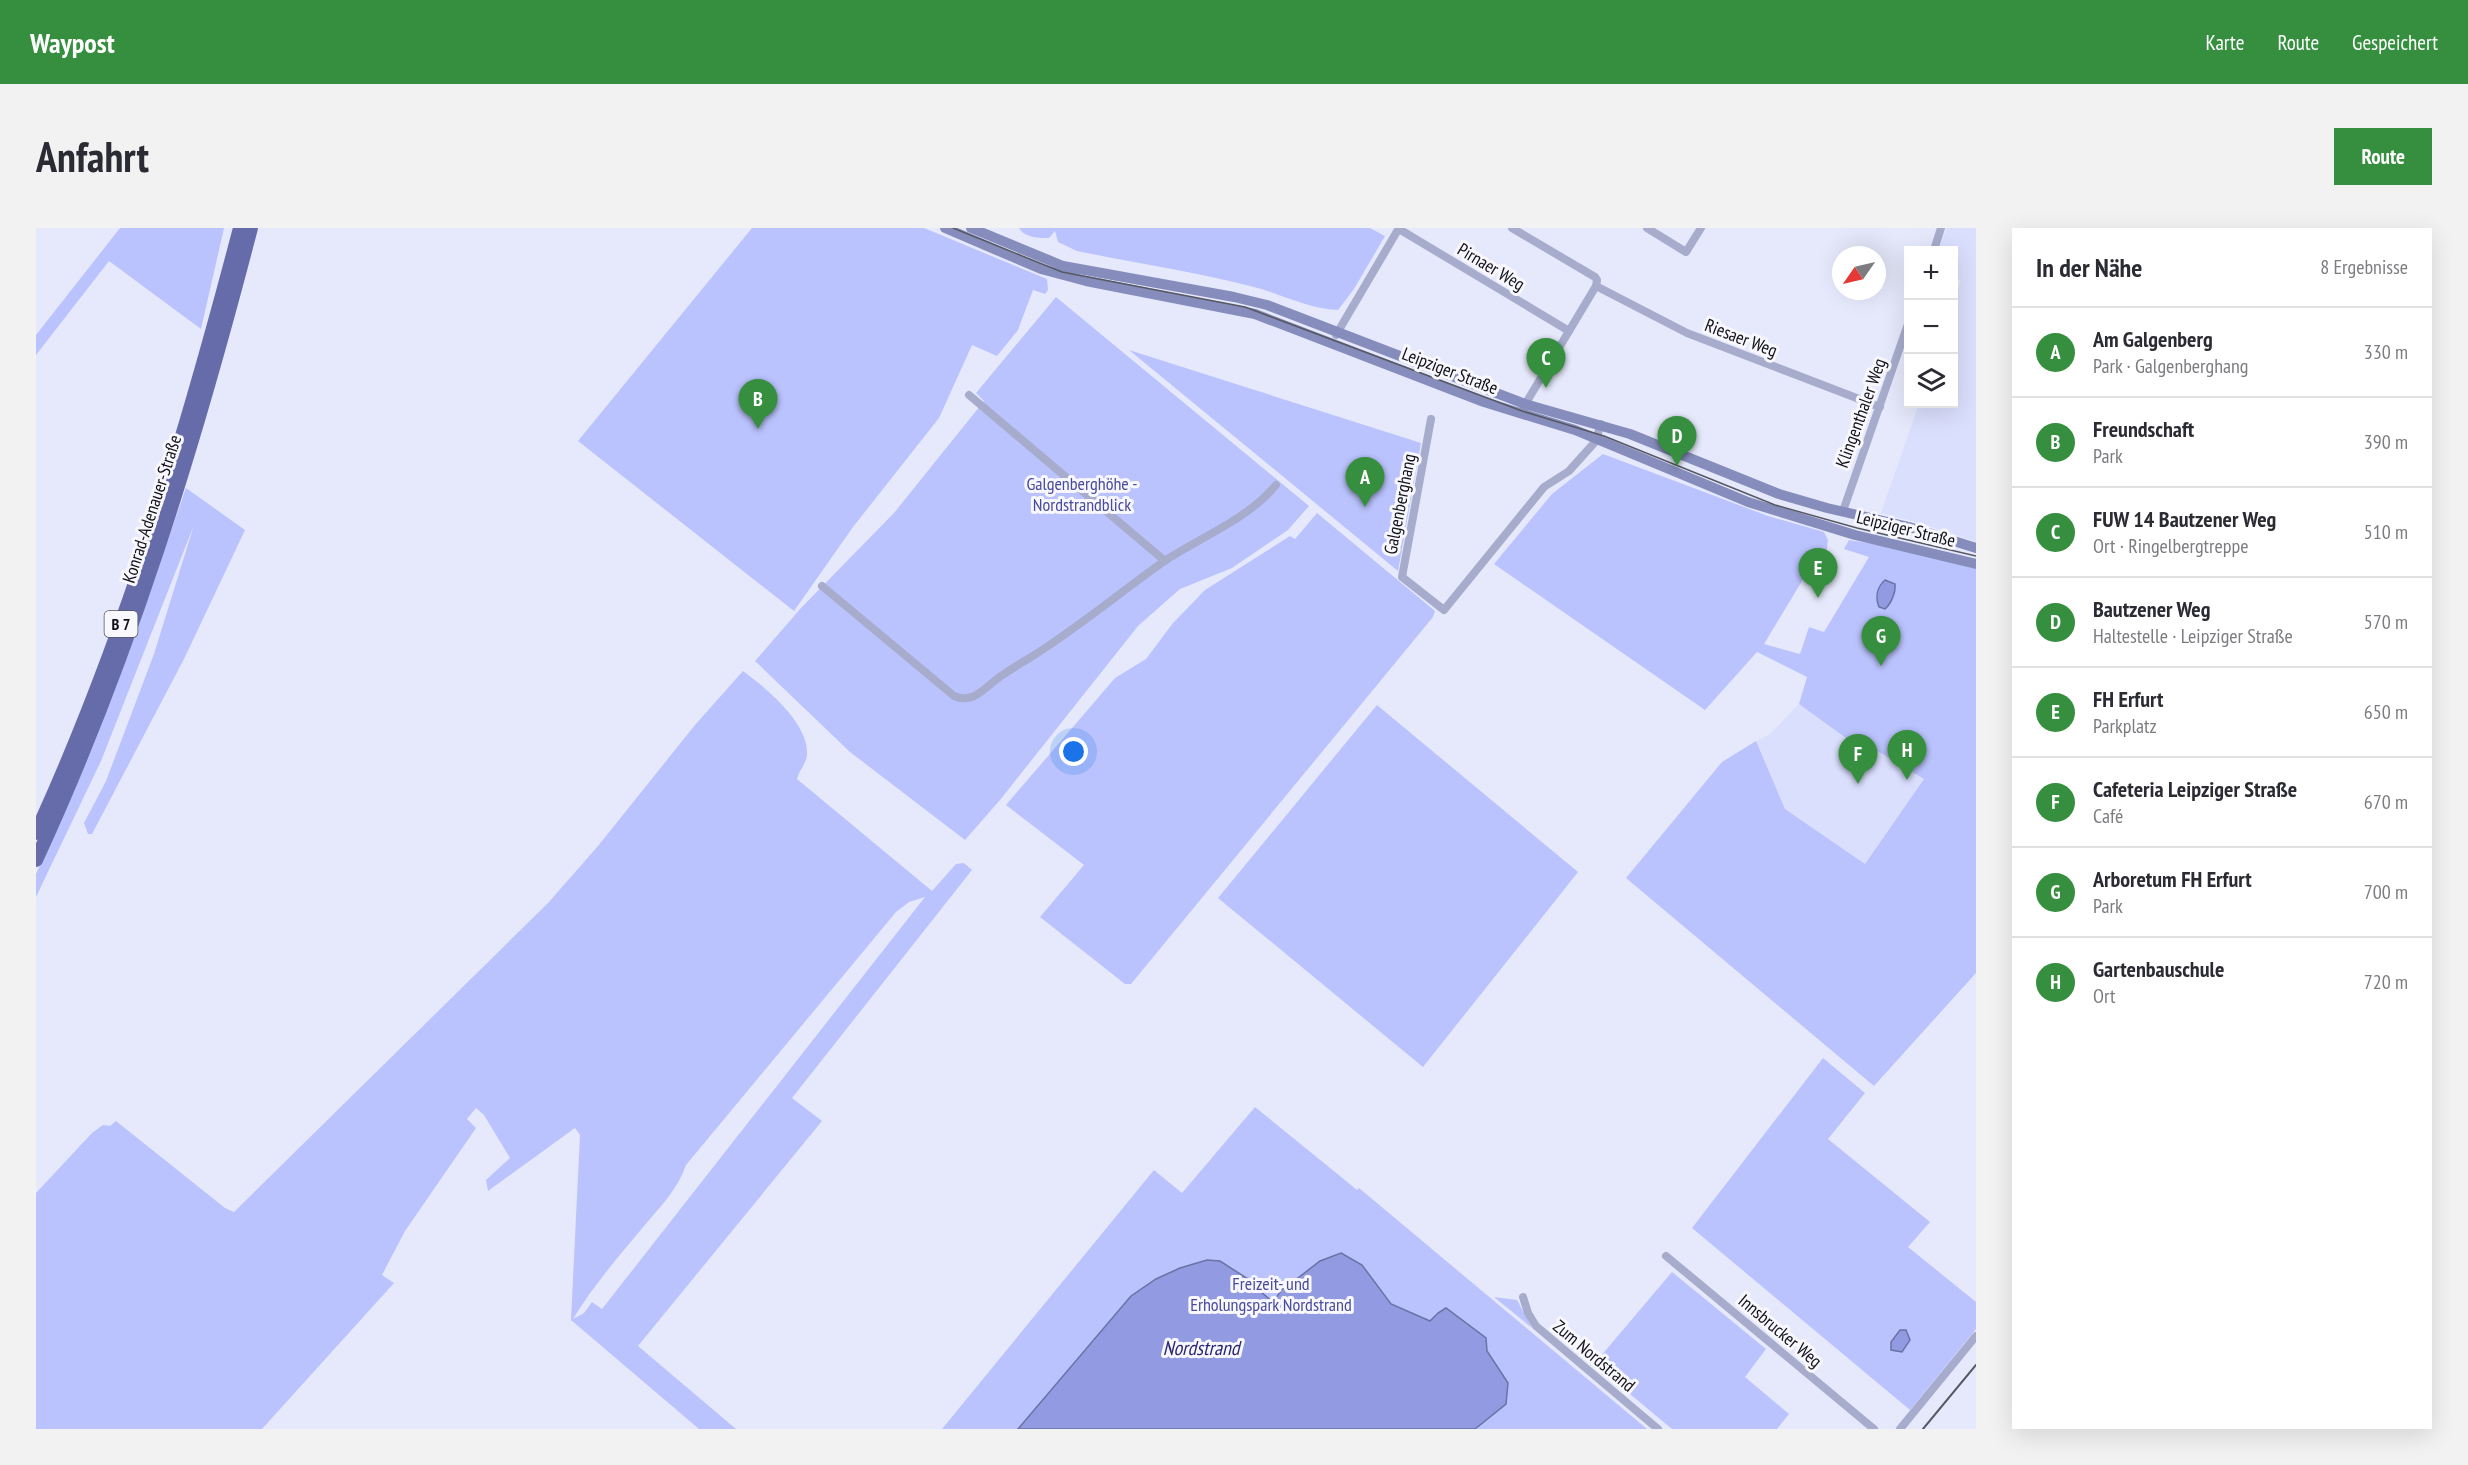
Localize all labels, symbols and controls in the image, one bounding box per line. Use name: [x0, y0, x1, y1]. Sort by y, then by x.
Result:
text: Waypost: [30, 24, 115, 61]
text: Karte: [2206, 29, 2244, 56]
text: Route: [2277, 29, 2319, 56]
text: Gespeichert: [2352, 29, 2438, 56]
button: Route: [2334, 128, 2432, 185]
text: Anfahrt: [36, 129, 149, 184]
street label: Pirnaer Weg: [1453, 238, 1529, 296]
north arrow: [1832, 246, 1886, 300]
map controls: [1904, 246, 1958, 408]
button: +: [1904, 246, 1958, 300]
text: In der Nähe: [2036, 251, 2142, 284]
text: 8 Ergebnisse: [2320, 254, 2408, 280]
button: −: [1904, 300, 1958, 354]
street label: Riesaer Weg: [1702, 313, 1781, 362]
text: Am Galgenberg: [2093, 325, 2213, 353]
pin: C: [1526, 338, 1566, 388]
text: A: [2050, 339, 2061, 365]
text: 330 m: [2364, 339, 2408, 365]
street label: Leipziger Straße: [1399, 342, 1501, 399]
text: Park · Galgenberghang: [2093, 353, 2248, 379]
button: layers: [1904, 354, 1958, 408]
street label: Klingenthaler Weg: [1830, 355, 1891, 471]
pin: B: [738, 380, 778, 429]
text: Freundschaft: [2093, 415, 2194, 443]
pin: D: [1658, 416, 1696, 466]
text: B: [2051, 429, 2060, 455]
text: 390 m: [2364, 429, 2408, 455]
street label: Konrad-Adenauer-Straße: [117, 432, 186, 586]
text: Park: [2093, 443, 2123, 469]
street label: Galgenberghang: [1378, 452, 1421, 556]
pin: A: [1346, 458, 1384, 507]
park label: Galgenberghöhe - Nordstrandblick: [1026, 472, 1138, 516]
street label: Leipziger Straße: [1854, 505, 1958, 552]
text: FUW 14 Bautzener Weg: [2093, 505, 2276, 533]
text: C: [2051, 519, 2060, 545]
text: 510 m: [2364, 519, 2408, 545]
text: Ort · Ringelbergtreppe: [2093, 533, 2248, 559]
pin: E: [1798, 548, 1838, 598]
text: Bautzener Weg: [2093, 595, 2211, 623]
text: D: [2050, 609, 2061, 635]
text: 570 m: [2364, 609, 2408, 635]
road number: B 7: [104, 611, 137, 637]
pin: G: [1862, 616, 1900, 666]
text: Haltestelle · Leipziger Straße: [2093, 623, 2293, 649]
text: FH Erfurt: [2093, 685, 2163, 713]
text: E: [2051, 699, 2060, 725]
text: 650 m: [2364, 699, 2408, 725]
text: Parkplatz: [2093, 713, 2157, 739]
pin: H: [1888, 730, 1926, 780]
pin: F: [1838, 734, 1878, 784]
your location: [1059, 737, 1088, 766]
text: Cafeteria Leipziger Straße: [2093, 775, 2297, 803]
text: F: [2051, 789, 2060, 815]
text: 670 m: [2364, 789, 2408, 815]
text: Café: [2093, 803, 2123, 829]
text: Arboretum FH Erfurt: [2093, 865, 2252, 893]
text: G: [2050, 879, 2061, 905]
text: 700 m: [2364, 879, 2408, 905]
text: Park: [2093, 893, 2123, 919]
text: Gartenbauschule: [2093, 955, 2224, 983]
text: H: [2050, 969, 2061, 995]
text: 720 m: [2364, 969, 2408, 995]
text: Ort: [2093, 983, 2115, 1009]
park label: Freizeit- und Erholungspark Nordstrand: [1190, 1272, 1352, 1316]
street label: Innsbrucker Weg: [1734, 1289, 1827, 1372]
street label: Zum Nordstrand: [1549, 1315, 1640, 1397]
water label: Nordstrand: [1163, 1335, 1242, 1361]

